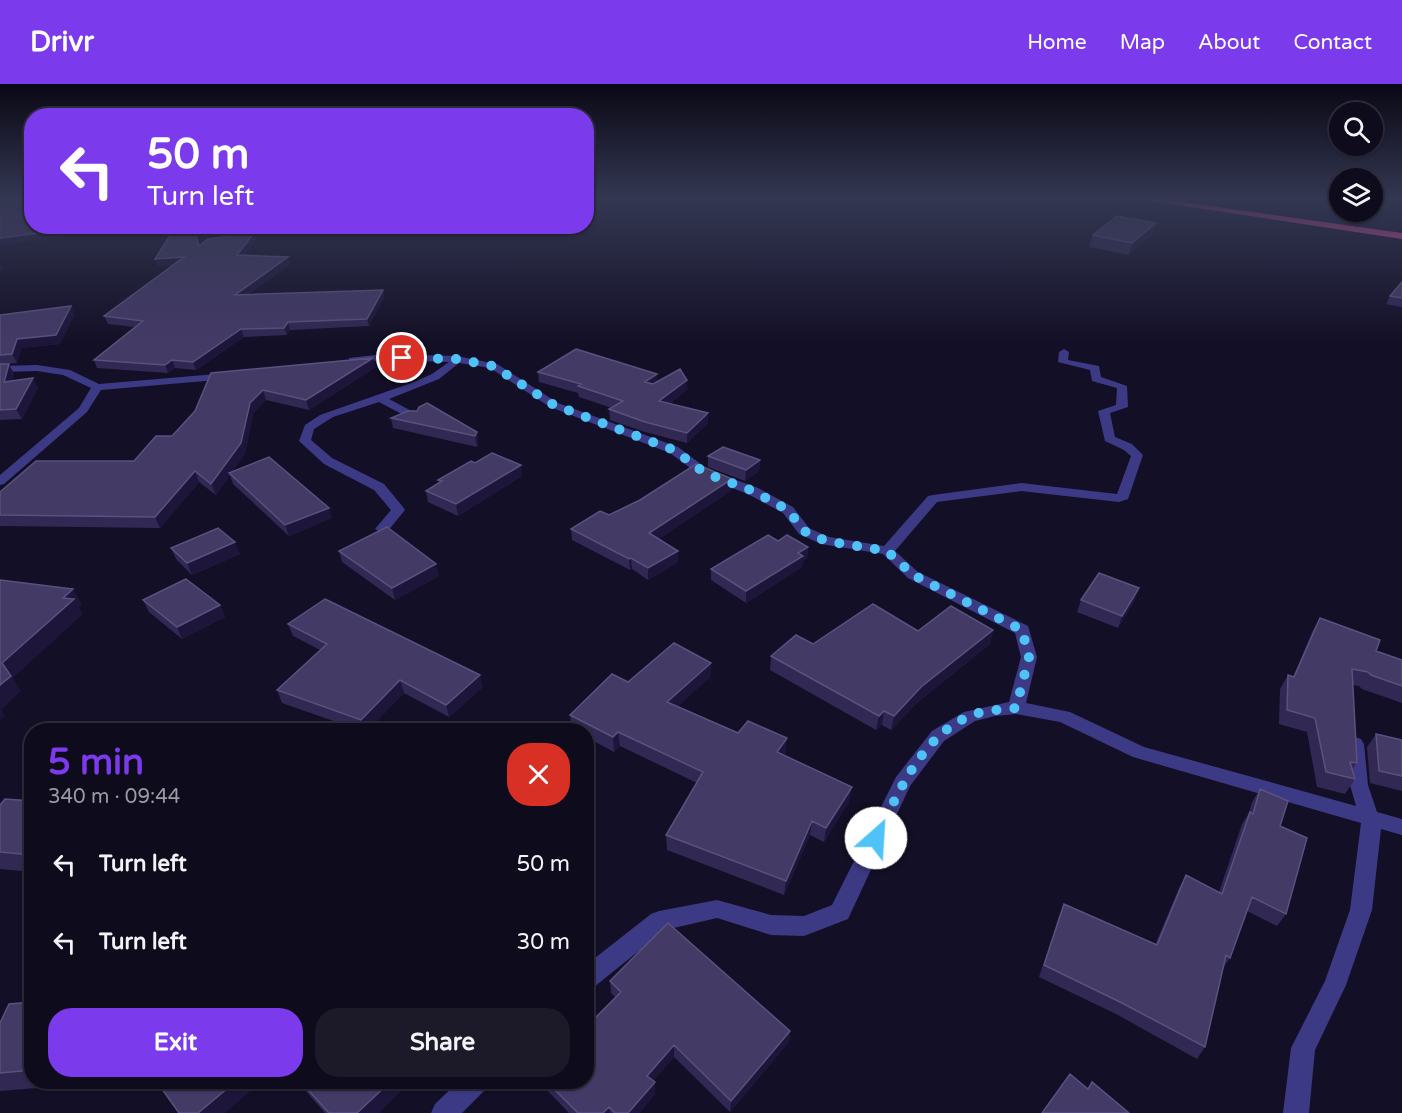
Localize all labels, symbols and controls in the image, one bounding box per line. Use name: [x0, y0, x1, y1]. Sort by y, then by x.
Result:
text: Drivr: [30, 25, 94, 59]
text: Home: [1027, 30, 1087, 55]
text: Map: [1120, 30, 1165, 55]
text: About: [1198, 30, 1260, 55]
text: Contact: [1293, 30, 1372, 55]
map controls: [1329, 102, 1383, 222]
button: search: [1329, 102, 1383, 156]
text: 50 m: [147, 129, 249, 180]
icon: left: [48, 132, 126, 210]
button: layers: [1329, 168, 1383, 222]
text: Turn left: [147, 180, 254, 213]
pin: [376, 332, 427, 383]
icon: arrive: [385, 341, 418, 374]
text: 5 min: [48, 741, 144, 784]
button: close: [507, 743, 570, 806]
text: 340 m · 09:44: [48, 785, 180, 809]
position arrow: [844, 806, 908, 870]
icon: left: [48, 848, 81, 881]
text: Turn left: [99, 851, 187, 877]
text: 50 m: [516, 851, 570, 877]
icon: left: [48, 926, 81, 959]
text: Turn left: [99, 929, 187, 955]
text: 30 m: [516, 929, 570, 955]
button: Exit: [48, 1008, 303, 1077]
button: Share: [315, 1008, 570, 1077]

